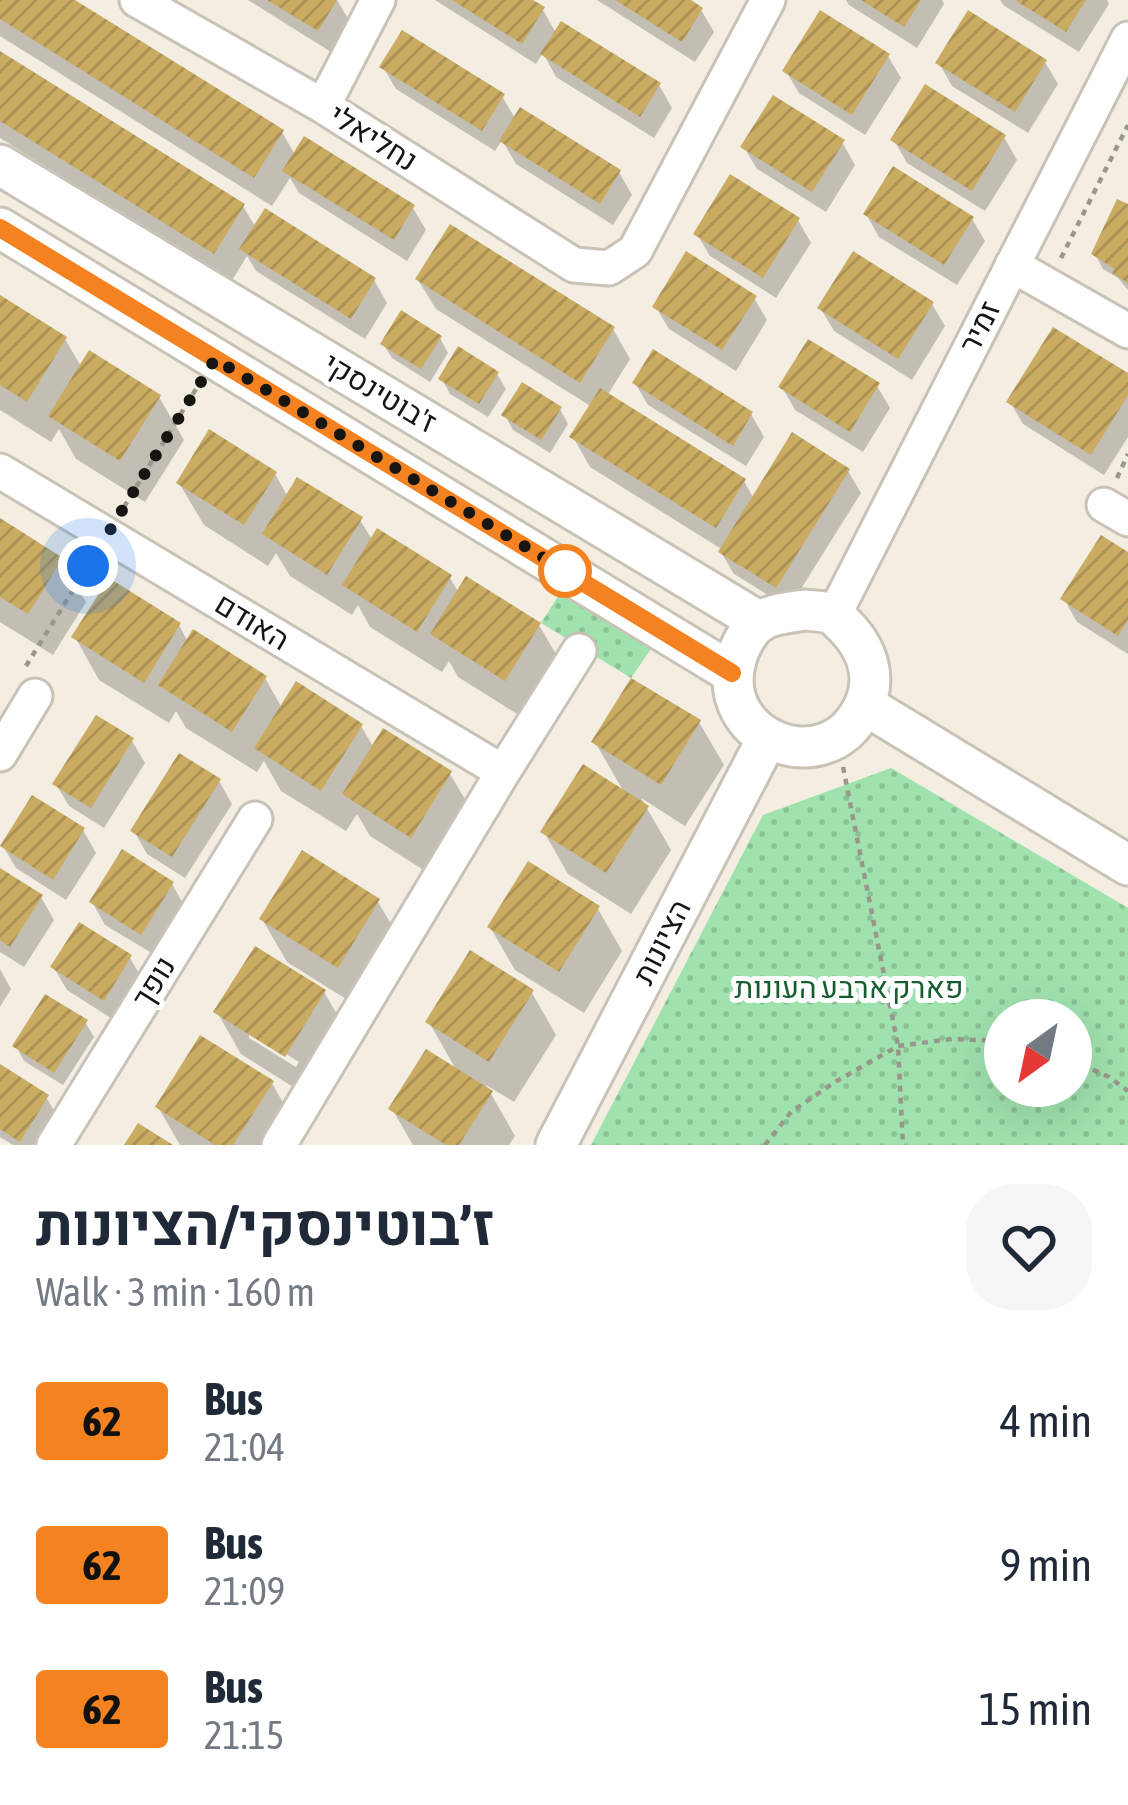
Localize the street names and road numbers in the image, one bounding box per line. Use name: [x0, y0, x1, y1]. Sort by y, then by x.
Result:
street label: נחליאלי: [323, 97, 424, 177]
street label: זמיר: [952, 295, 1006, 358]
street label: ז'בוטינסקי: [318, 345, 443, 439]
street label: האודם: [209, 586, 296, 656]
street label: הציונות: [625, 894, 697, 990]
street label: נופך: [125, 950, 182, 1013]

